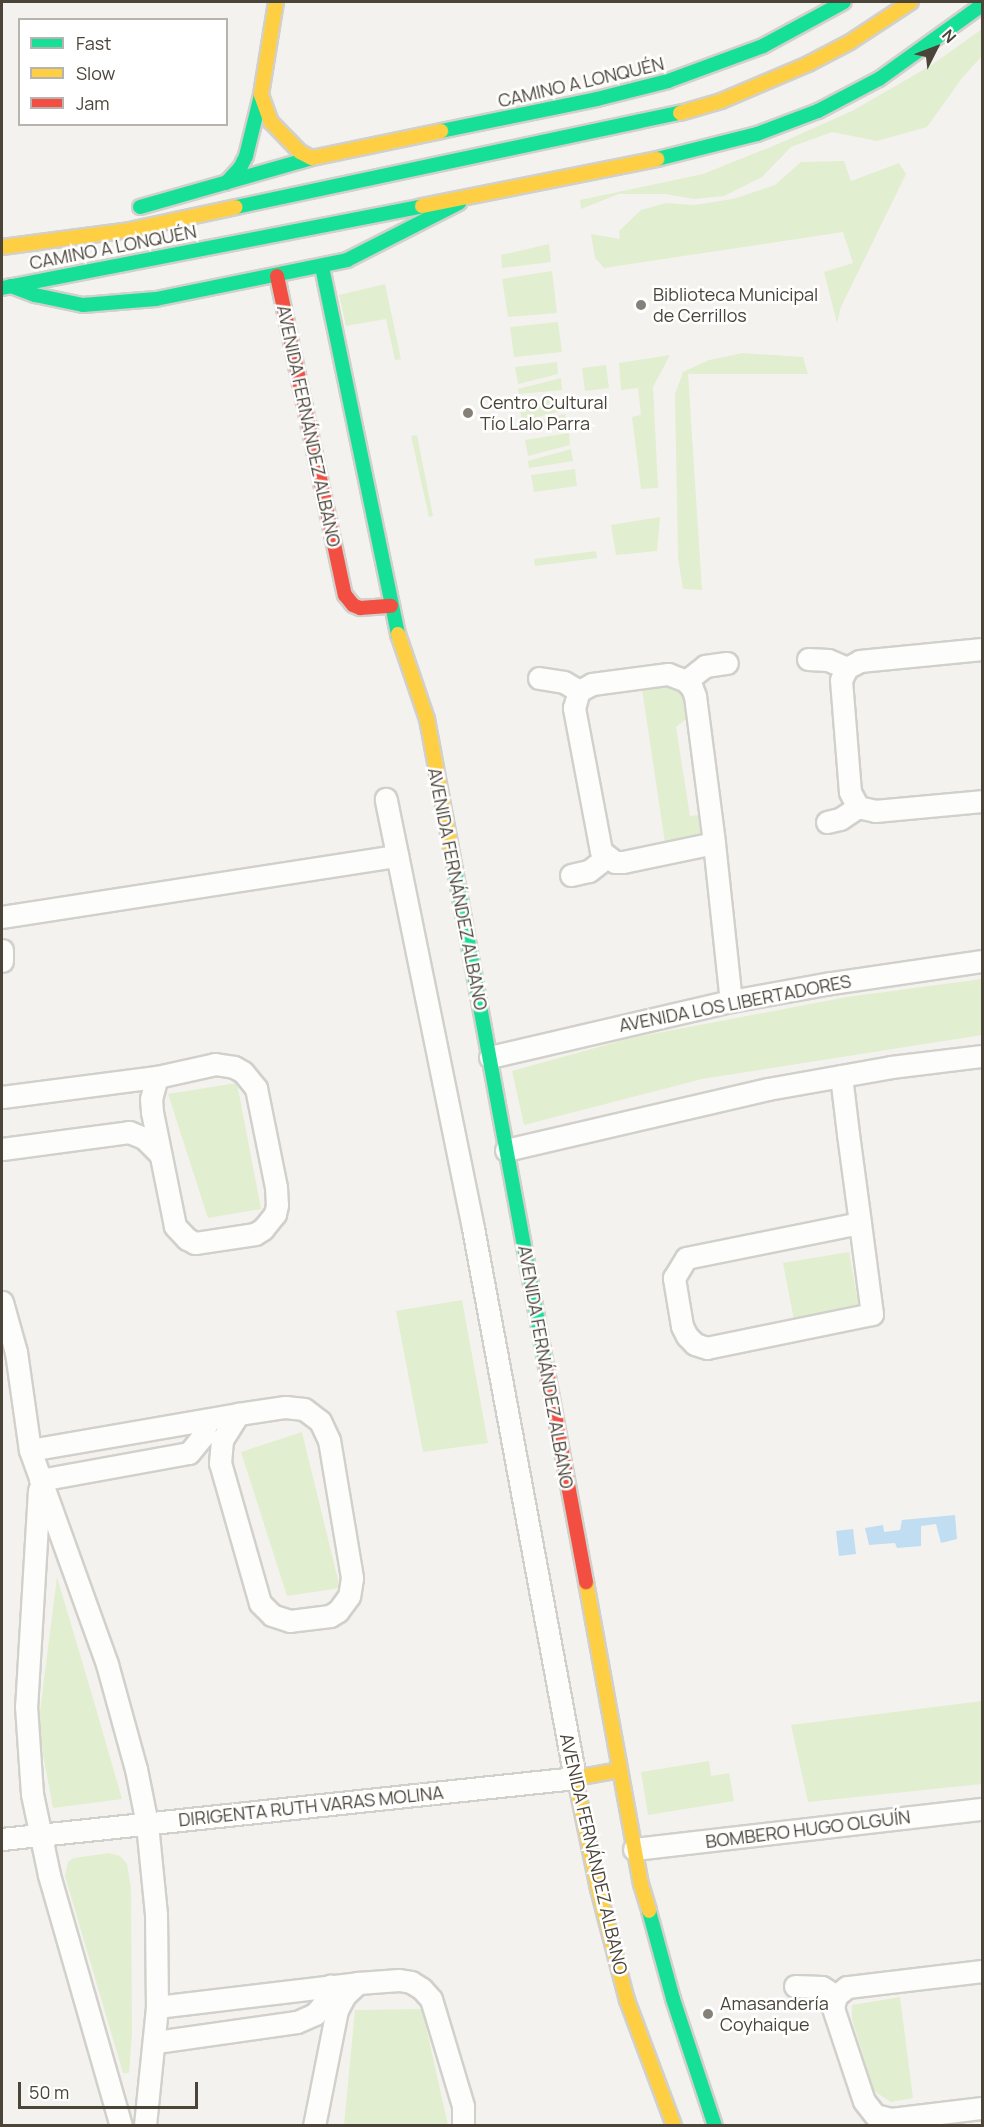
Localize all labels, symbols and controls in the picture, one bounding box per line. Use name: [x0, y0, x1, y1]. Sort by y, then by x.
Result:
legend: [18, 18, 228, 126]
north arrow: [906, 18, 966, 78]
text: N: [937, 24, 961, 48]
text: Fast: [76, 31, 111, 55]
street label: CAMINO A LONQUÉN: [496, 52, 666, 112]
text: Slow: [76, 61, 115, 85]
text: Jam: [76, 91, 110, 115]
street label: CAMINO A LONQUÉN: [28, 220, 198, 274]
place label: Biblioteca Municipal de Cerrillos: [653, 284, 818, 326]
marker: Biblioteca Municipal de Cerrillos: [634, 298, 648, 312]
street label: AVENIDA FERNÁNDEZ ALBANO: [273, 303, 345, 549]
place label: Centro Cultural Tío Lalo Parra: [480, 392, 608, 434]
marker: Centro Cultural Tío Lalo Parra: [461, 406, 475, 420]
street label: AVENIDA FERNÁNDEZ ALBANO: [424, 766, 492, 1012]
street label: AVENIDA LOS LIBERTADORES: [617, 970, 853, 1036]
street label: AVENIDA FERNÁNDEZ ALBANO: [514, 1244, 578, 1490]
street label: AVENIDA FERNÁNDEZ ALBANO: [556, 1731, 632, 1977]
street label: DIRIGENTA RUTH VARAS MOLINA: [177, 1781, 445, 1831]
street label: BOMBERO HUGO OLGUÍN: [704, 1806, 912, 1852]
place label: Amasandería Coyhaique: [720, 1993, 829, 2036]
marker: Amasandería Coyhaique: [701, 2007, 715, 2021]
scale bar: [21, 2070, 201, 2108]
text: 50 m: [29, 2080, 69, 2104]

